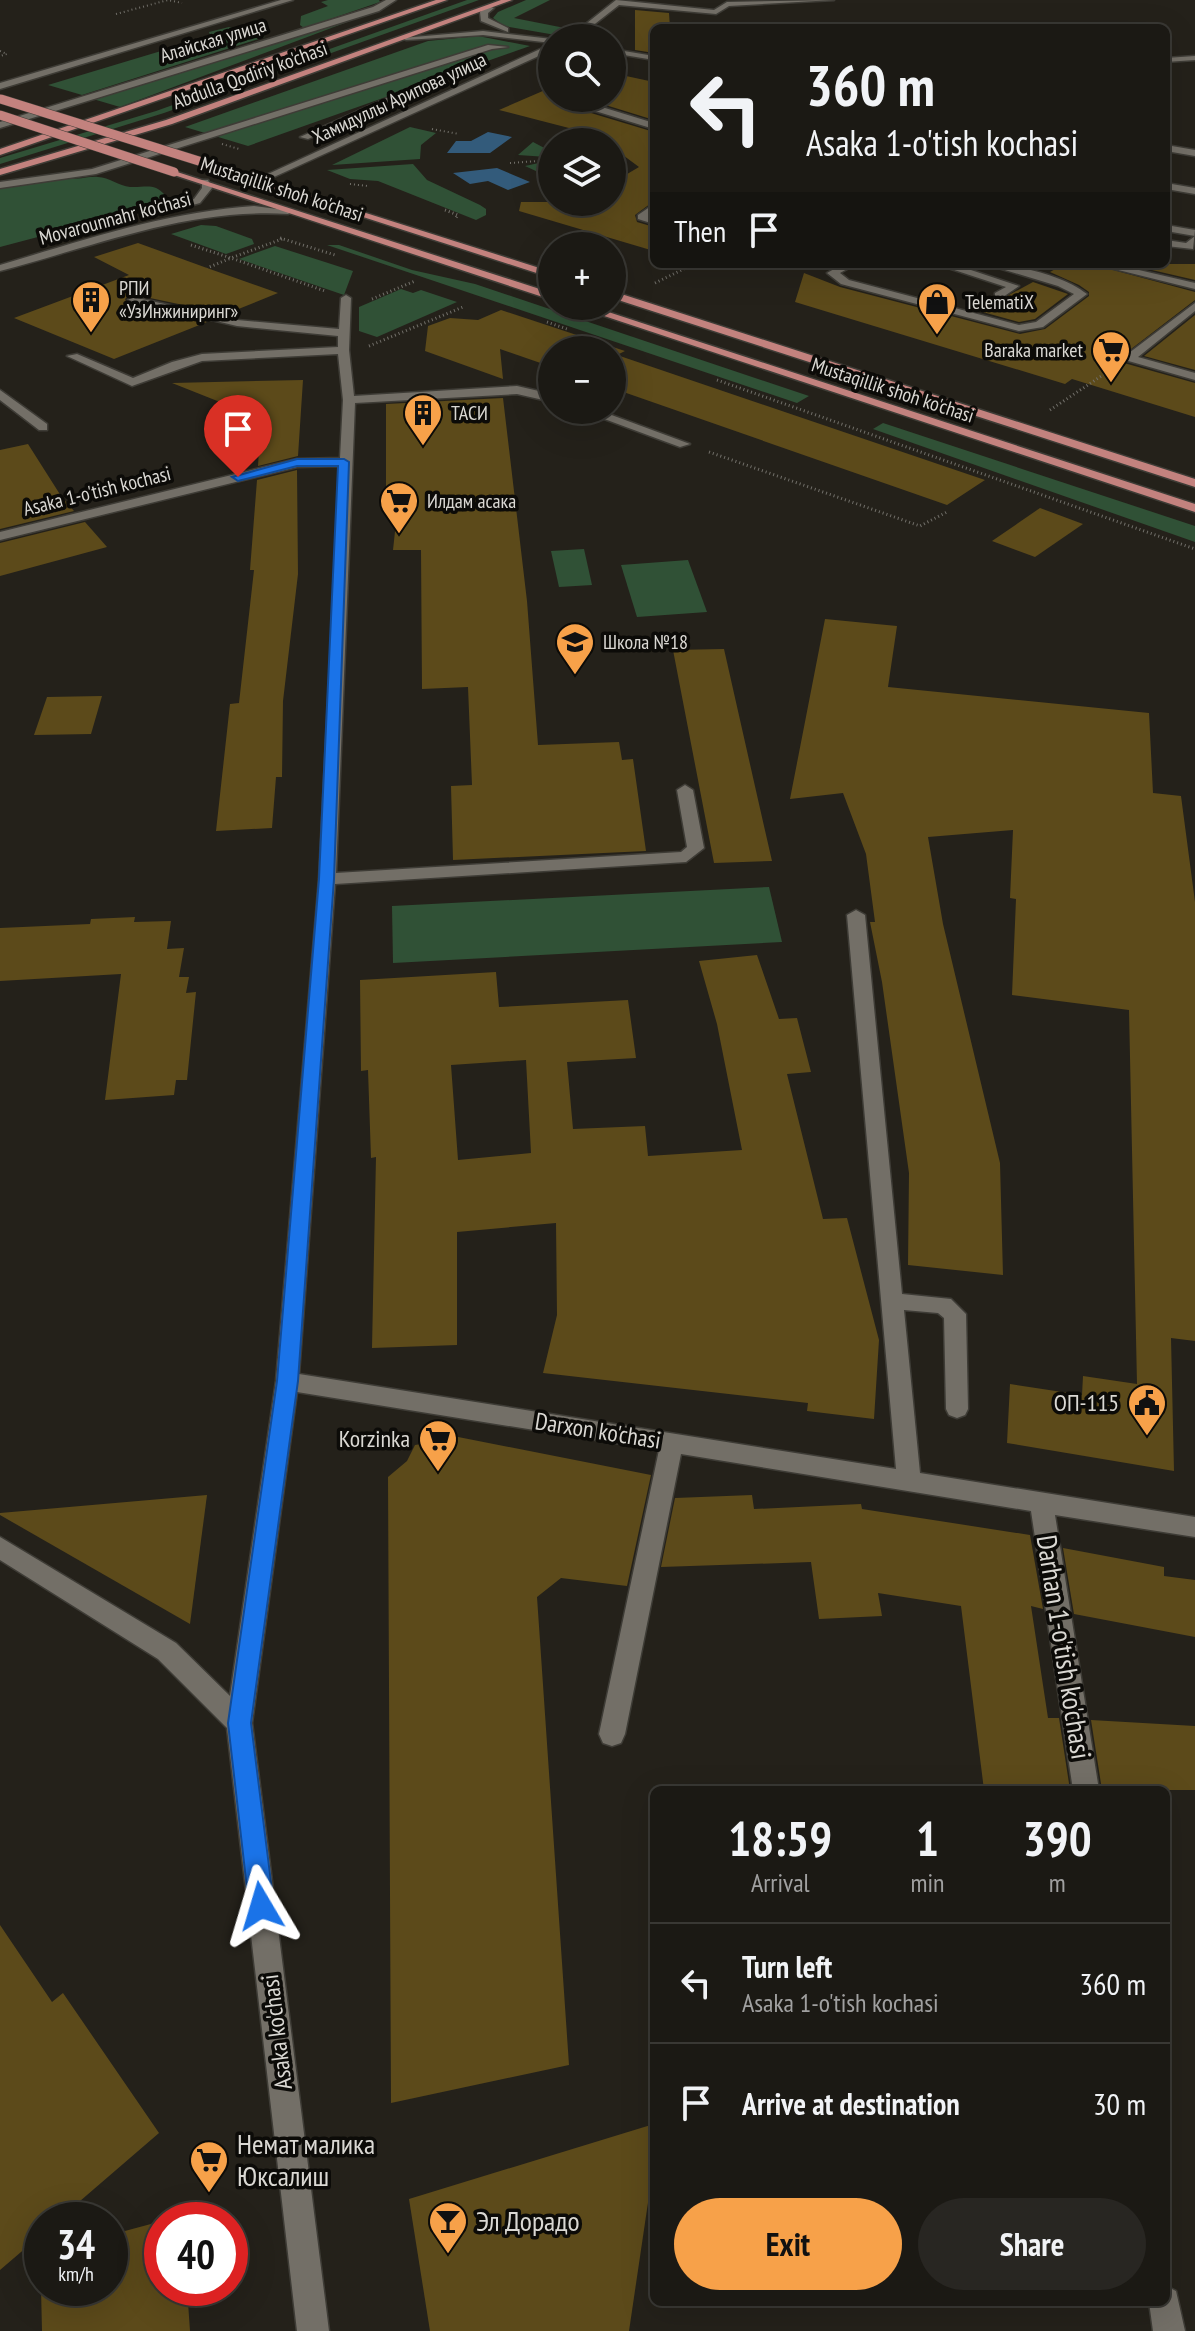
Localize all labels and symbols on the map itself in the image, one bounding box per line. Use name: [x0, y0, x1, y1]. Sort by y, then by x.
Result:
street label: Алайская улица: [157, 11, 269, 69]
street label: Abdulla Qodiriy ko'chasi: [169, 35, 331, 115]
street label: Хамидуллы Арипова улица: [308, 46, 490, 150]
street label: Mustaqillik shoh ko'chasi: [197, 150, 367, 228]
street label: Movarounnahr ko'chasi: [36, 185, 194, 251]
place label: РПИ «УзИнжиниринг»: [119, 275, 238, 324]
building icon: РПИ «УзИнжиниринг»: [70, 279, 112, 334]
shop icon: TelematiX: [916, 281, 958, 336]
place label: TelematiX: [965, 289, 1034, 315]
supermarket icon: Baraka market: [1090, 329, 1132, 384]
place label: Baraka market: [984, 337, 1083, 363]
street label: Mustaqillik shoh ko'chasi: [808, 351, 978, 429]
building icon: ТАСИ: [402, 392, 444, 447]
pin: [204, 395, 272, 477]
place label: ТАСИ: [451, 400, 488, 426]
street label: Asaka 1-o'tish kochasi: [20, 460, 174, 522]
supermarket icon: Илдам асака: [378, 480, 420, 535]
place label: Илдам асака: [427, 488, 516, 514]
school or university icon: Школа №18: [554, 621, 596, 676]
place label: Школа №18: [603, 629, 688, 655]
public building icon: ОП-115: [1126, 1382, 1168, 1437]
place label: ОП-115: [1054, 1387, 1119, 1418]
street label: Darxon ko'chasi: [533, 1405, 663, 1456]
supermarket icon: Korzinka: [417, 1418, 459, 1473]
place label: Korzinka: [339, 1423, 410, 1454]
street label: Darhan 1-o'tish ko'chasi: [1028, 1532, 1100, 1762]
position arrow: [219, 1864, 303, 1948]
street label: Asaka ko'chasi: [254, 1973, 299, 2091]
place label: Немат малика Юксалиш: [237, 2125, 375, 2194]
supermarket icon: Немат малика Юксалиш: [188, 2139, 230, 2194]
bar icon: Эл Дорадо: [427, 2200, 469, 2255]
speed limit sign: 40: [144, 2202, 248, 2306]
place label: Эл Дорадо: [476, 2202, 580, 2239]

